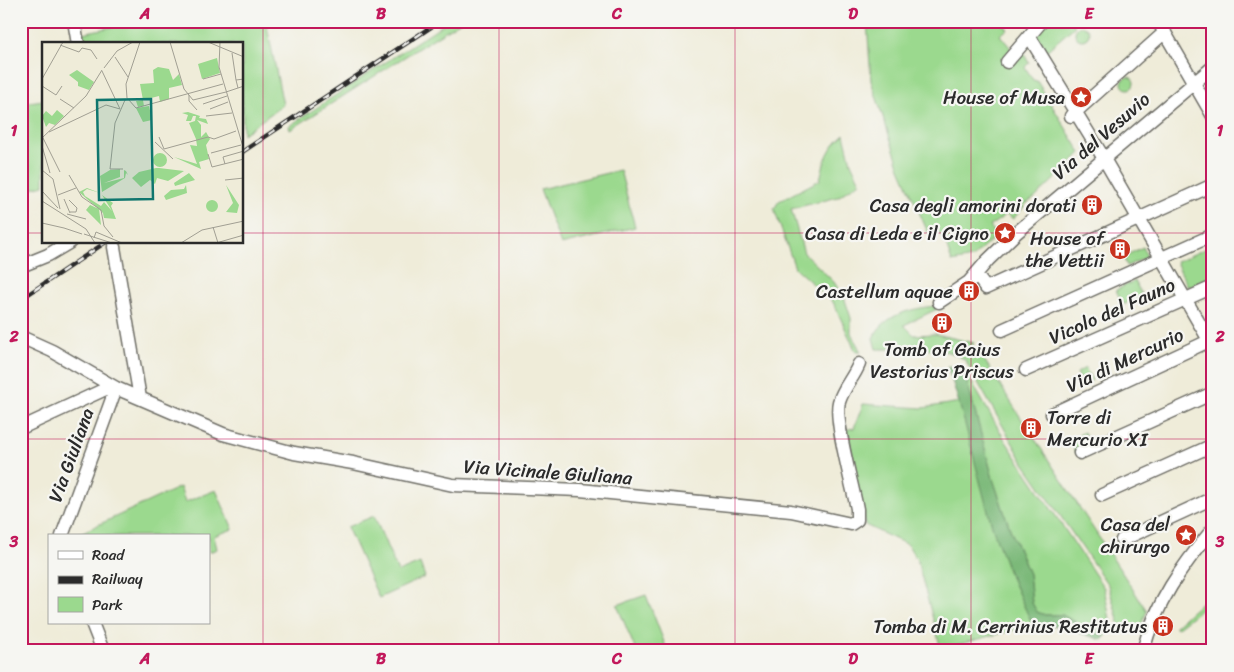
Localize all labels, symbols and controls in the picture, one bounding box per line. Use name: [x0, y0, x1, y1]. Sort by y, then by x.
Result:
text: A: [139, 0, 150, 28]
text: B: [376, 0, 387, 28]
text: C: [611, 0, 623, 28]
text: D: [848, 0, 858, 28]
text: E: [1085, 0, 1095, 28]
inset map: [42, 42, 244, 244]
place label: House of Musa: [943, 81, 1065, 114]
street label: Via del Vesuvio: [1044, 83, 1158, 188]
place icon: House of Musa: [1069, 85, 1093, 109]
text: 1: [11, 116, 18, 145]
text: 1: [1217, 116, 1224, 145]
place label: Casa degli amorini dorati: [870, 189, 1077, 222]
building icon: Casa degli amorini dorati: [1080, 193, 1104, 217]
place label: Casa di Leda e il Cigno: [805, 217, 989, 250]
place icon: Casa di Leda e il Cigno: [993, 221, 1017, 245]
place label: House of the Vettii: [1025, 222, 1107, 277]
building icon: House of the Vettii: [1108, 237, 1132, 261]
street label: Vicolo del Fauno: [1043, 268, 1181, 354]
place label: Castellum aquae: [816, 275, 953, 308]
building icon: Castellum aquae: [957, 279, 981, 303]
building icon: Tomb of Gaius Vestorius Priscus: [930, 311, 954, 335]
street label: Via di Mercurio: [1061, 318, 1190, 402]
text: 2: [8, 322, 19, 351]
text: 2: [1214, 322, 1225, 351]
place label: Tomb of Gaius Vestorius Priscus: [870, 333, 1014, 388]
place label: Torre di Mercurio XI: [1047, 401, 1149, 456]
street label: Via Giuliana: [39, 403, 103, 507]
building icon: Torre di Mercurio XI: [1019, 416, 1043, 440]
street label: Via Vicinale Giuliana: [463, 450, 634, 494]
place label: Casa del chirurgo: [1101, 508, 1171, 563]
place icon: Casa del chirurgo: [1174, 523, 1198, 547]
text: 3: [9, 527, 19, 556]
text: 3: [1215, 527, 1225, 556]
legend: [48, 534, 210, 624]
text: Road: [92, 542, 125, 568]
text: Railway: [92, 566, 143, 592]
text: Park: [92, 592, 123, 618]
place label: Tomba di M. Cerrinius Restitutus: [873, 610, 1147, 643]
building icon: Tomba di M. Cerrinius Restitutus: [1151, 614, 1175, 638]
text: A: [139, 644, 150, 672]
text: B: [376, 644, 387, 672]
text: C: [611, 644, 623, 672]
text: D: [848, 644, 858, 672]
text: E: [1085, 644, 1095, 672]

